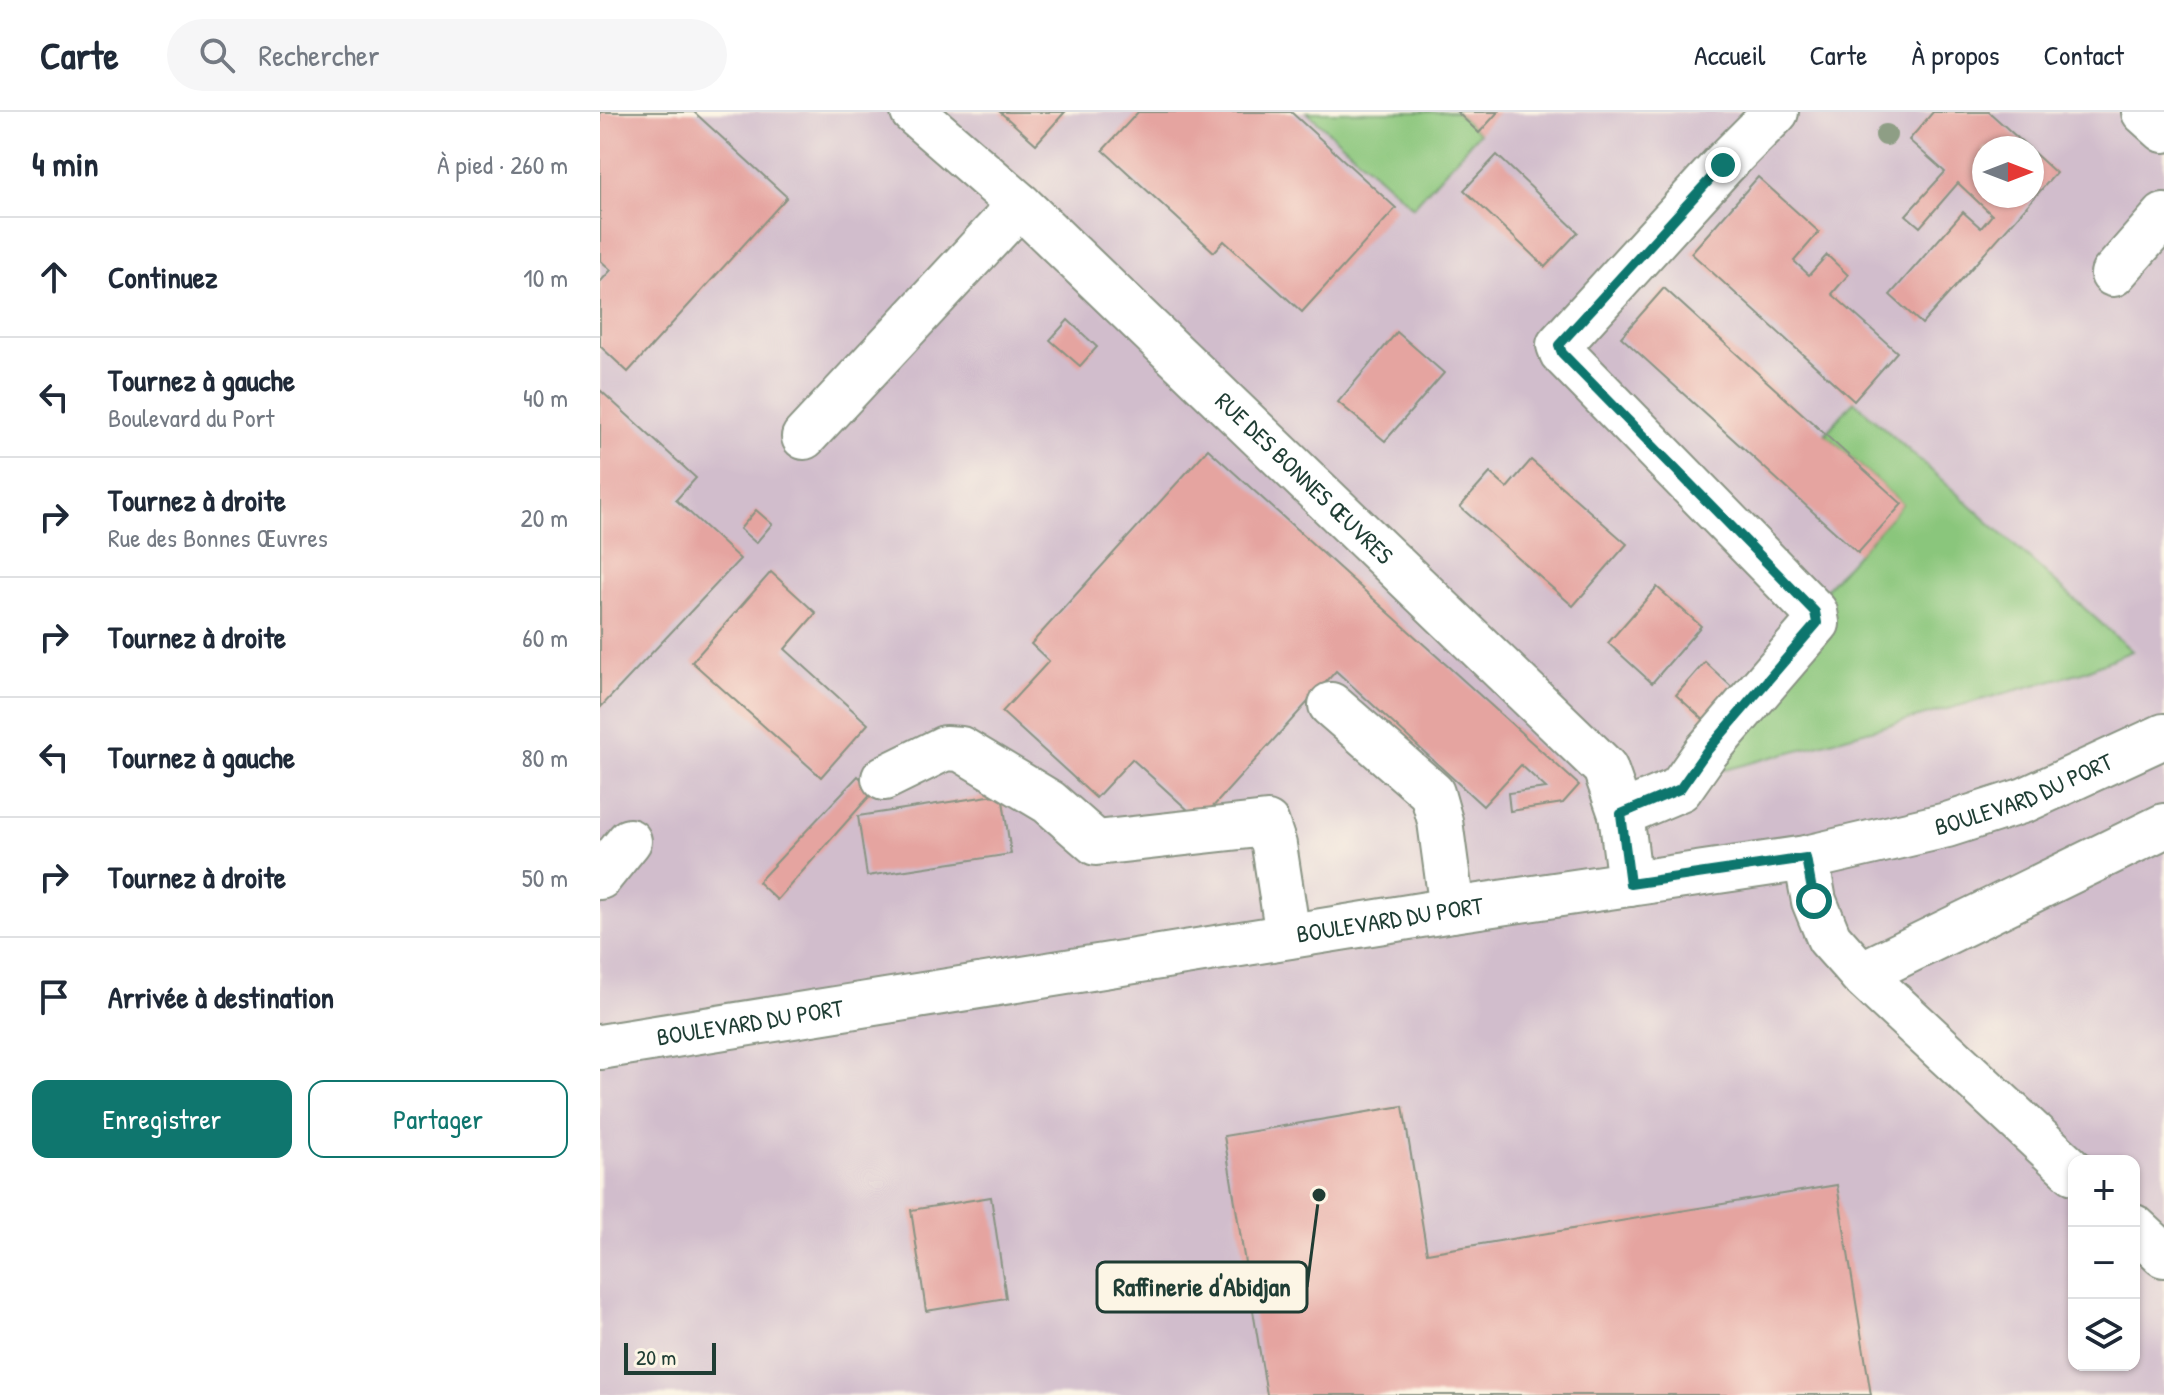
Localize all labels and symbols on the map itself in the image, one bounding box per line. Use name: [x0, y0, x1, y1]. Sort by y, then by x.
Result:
north arrow: [1972, 136, 2044, 208]
route end: [1705, 147, 1741, 183]
street label: RUE DES BONNES ŒUVRES: [1209, 385, 1400, 571]
street label: BOULEVARD DU PORT: [1932, 745, 2118, 842]
route start: [1796, 883, 1832, 919]
street label: BOULEVARD DU PORT: [1294, 889, 1486, 950]
street label: BOULEVARD DU PORT: [654, 991, 846, 1053]
callout: Raffinerie d'Abidjan: [1097, 1262, 1307, 1312]
text: Raffinerie d'Abidjan: [1113, 1269, 1291, 1304]
scale bar: [624, 1339, 716, 1375]

